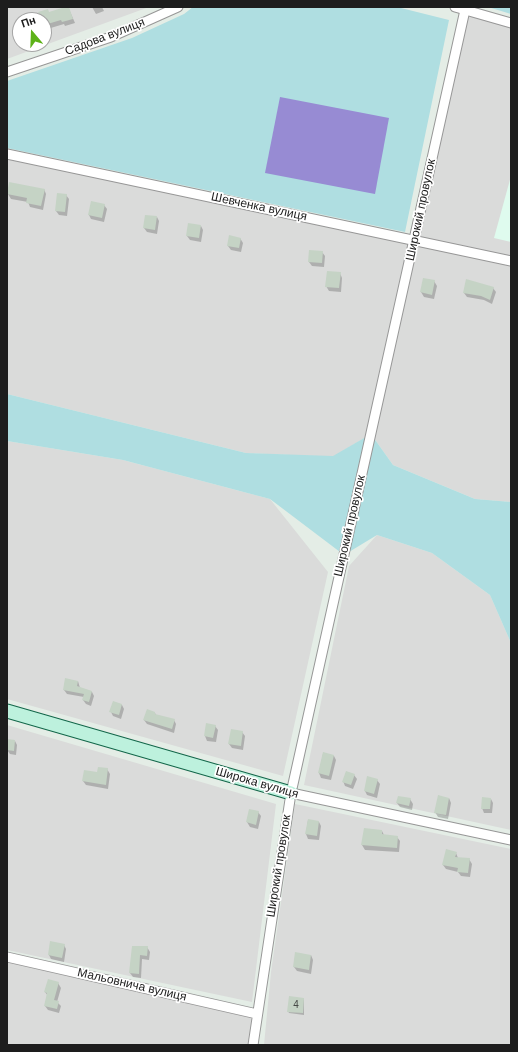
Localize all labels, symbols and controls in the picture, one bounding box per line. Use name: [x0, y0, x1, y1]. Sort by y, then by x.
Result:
north arrow: [12, 12, 52, 52]
text: Пн: [20, 14, 37, 30]
street label: Садова вулиця: [63, 15, 147, 59]
street label: Широкий провулок: [403, 158, 439, 262]
street label: Шевченка вулиця: [210, 190, 308, 224]
street label: Широкий провулок: [331, 474, 369, 578]
street label: Широка вулиця: [214, 764, 300, 802]
street label: Широкий провулок: [264, 814, 294, 918]
street label: Мальовнича вулиця: [76, 965, 188, 1005]
house number: 4: [293, 999, 299, 1011]

